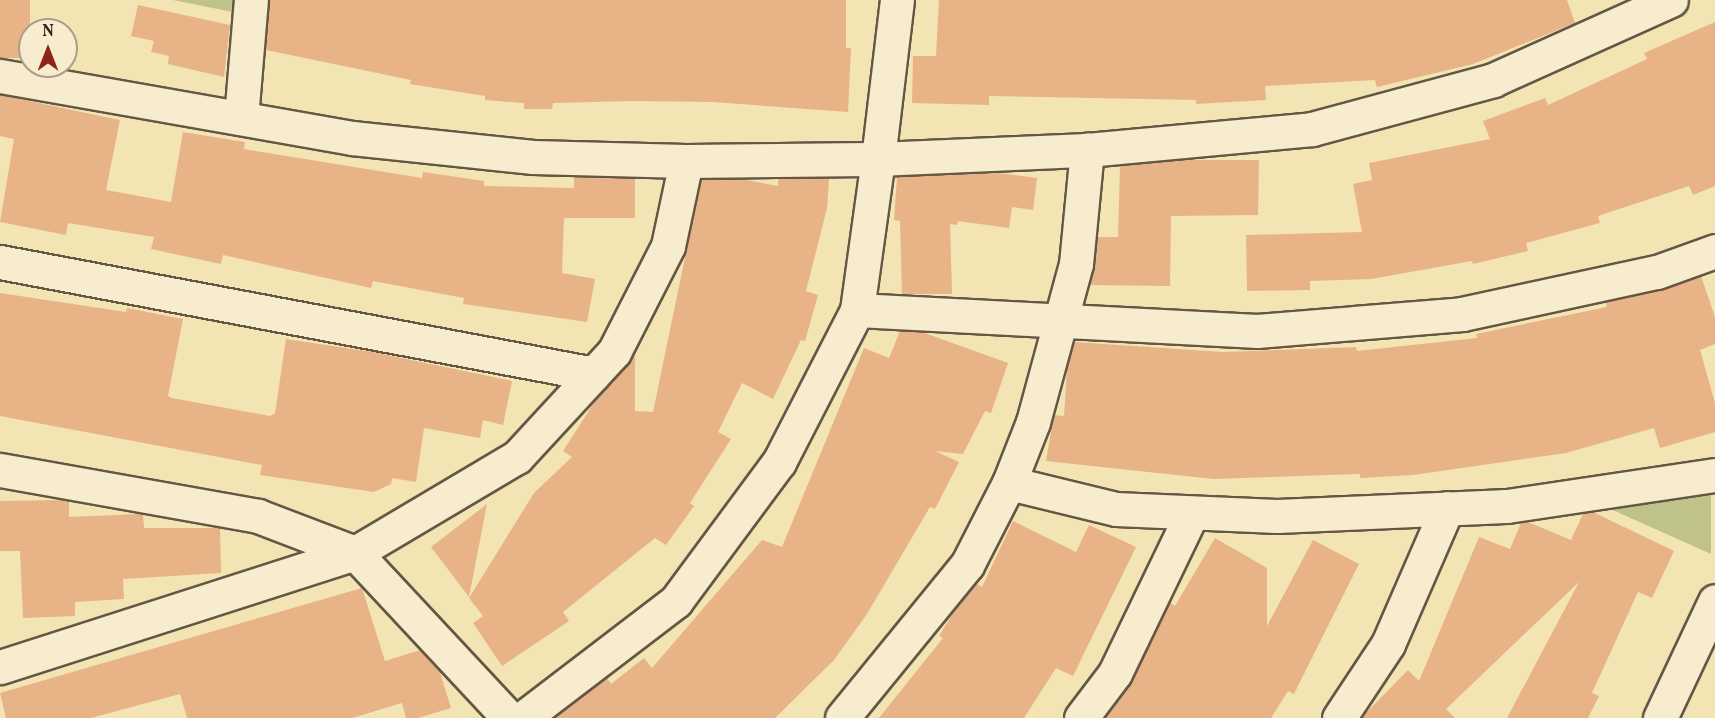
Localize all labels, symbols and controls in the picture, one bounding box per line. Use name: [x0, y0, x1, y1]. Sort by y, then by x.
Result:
north arrow: [18, 18, 78, 78]
text: N: [42, 21, 54, 43]

